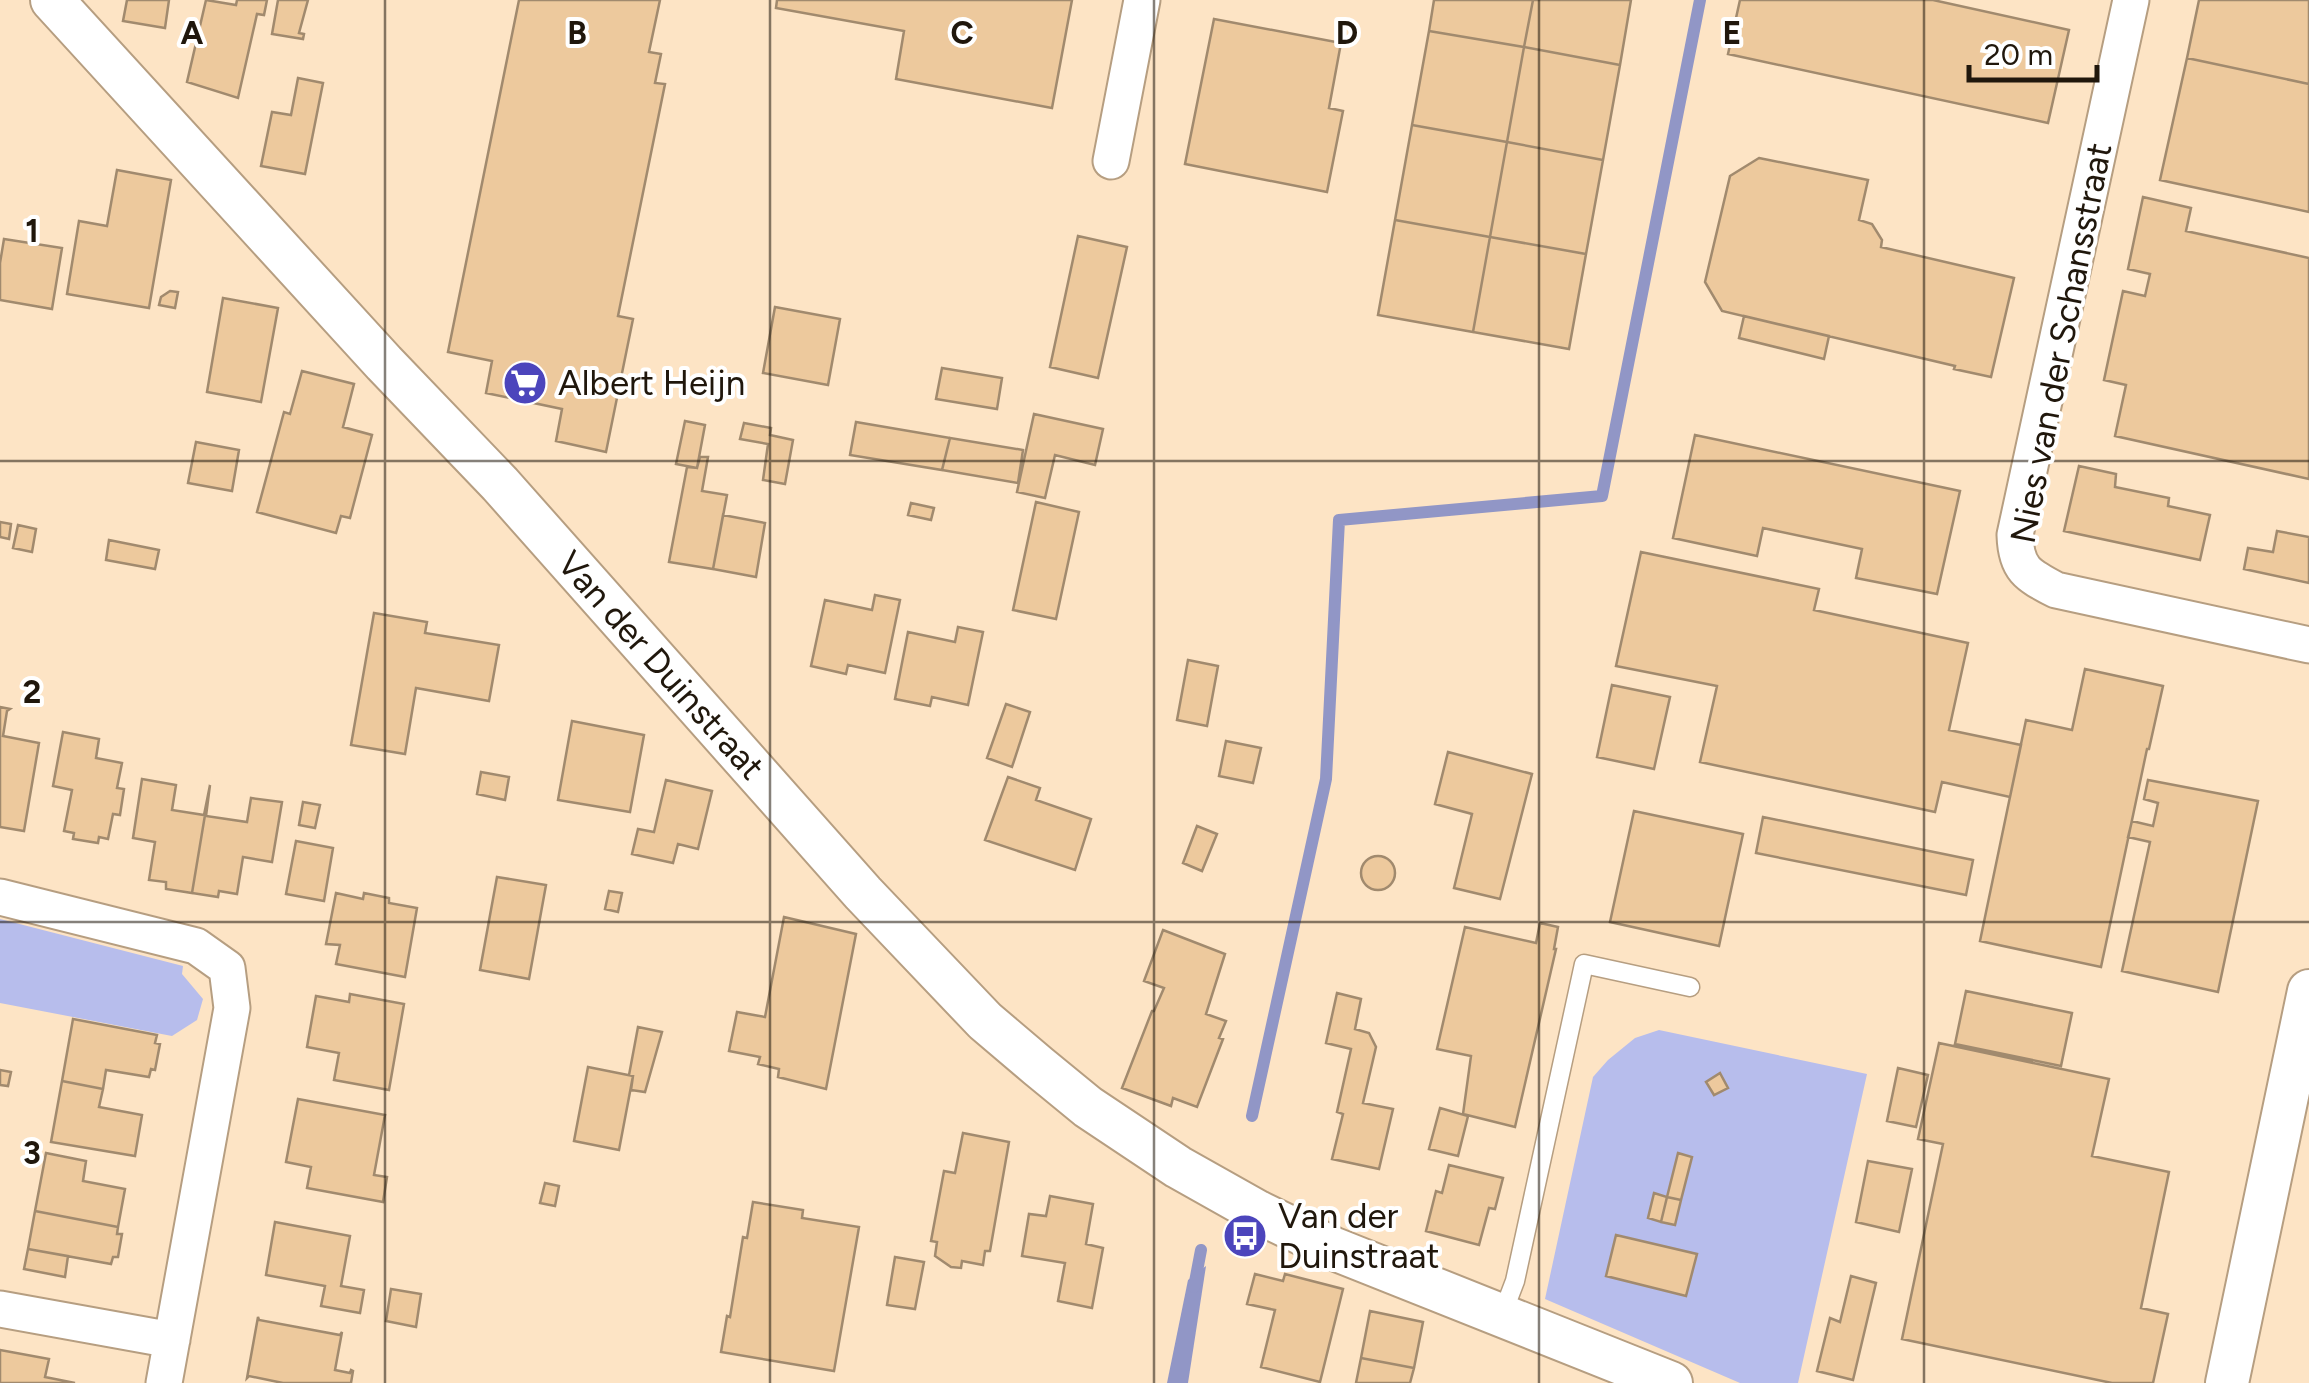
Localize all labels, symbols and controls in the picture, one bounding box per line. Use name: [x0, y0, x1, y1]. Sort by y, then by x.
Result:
text: A: [181, 14, 204, 52]
text: B: [567, 14, 587, 52]
text: C: [950, 14, 974, 52]
text: D: [1336, 14, 1358, 52]
text: E: [1723, 14, 1741, 52]
scale bar: [1969, 20, 2096, 82]
text: 20 m: [1984, 36, 2053, 73]
street label: Nies van der Schansstraat: [2002, 139, 2120, 547]
text: 1: [25, 212, 39, 250]
supermarket icon: Albert Heijn: [502, 360, 548, 406]
place label: Albert Heijn: [558, 362, 745, 404]
street label: Van der Duinstraat: [549, 543, 773, 788]
text: 2: [23, 673, 41, 711]
text: 3: [23, 1134, 41, 1172]
place label: Van der Duinstraat: [1278, 1195, 1440, 1277]
bus stop icon: Van der Duinstraat: [1222, 1213, 1268, 1259]

